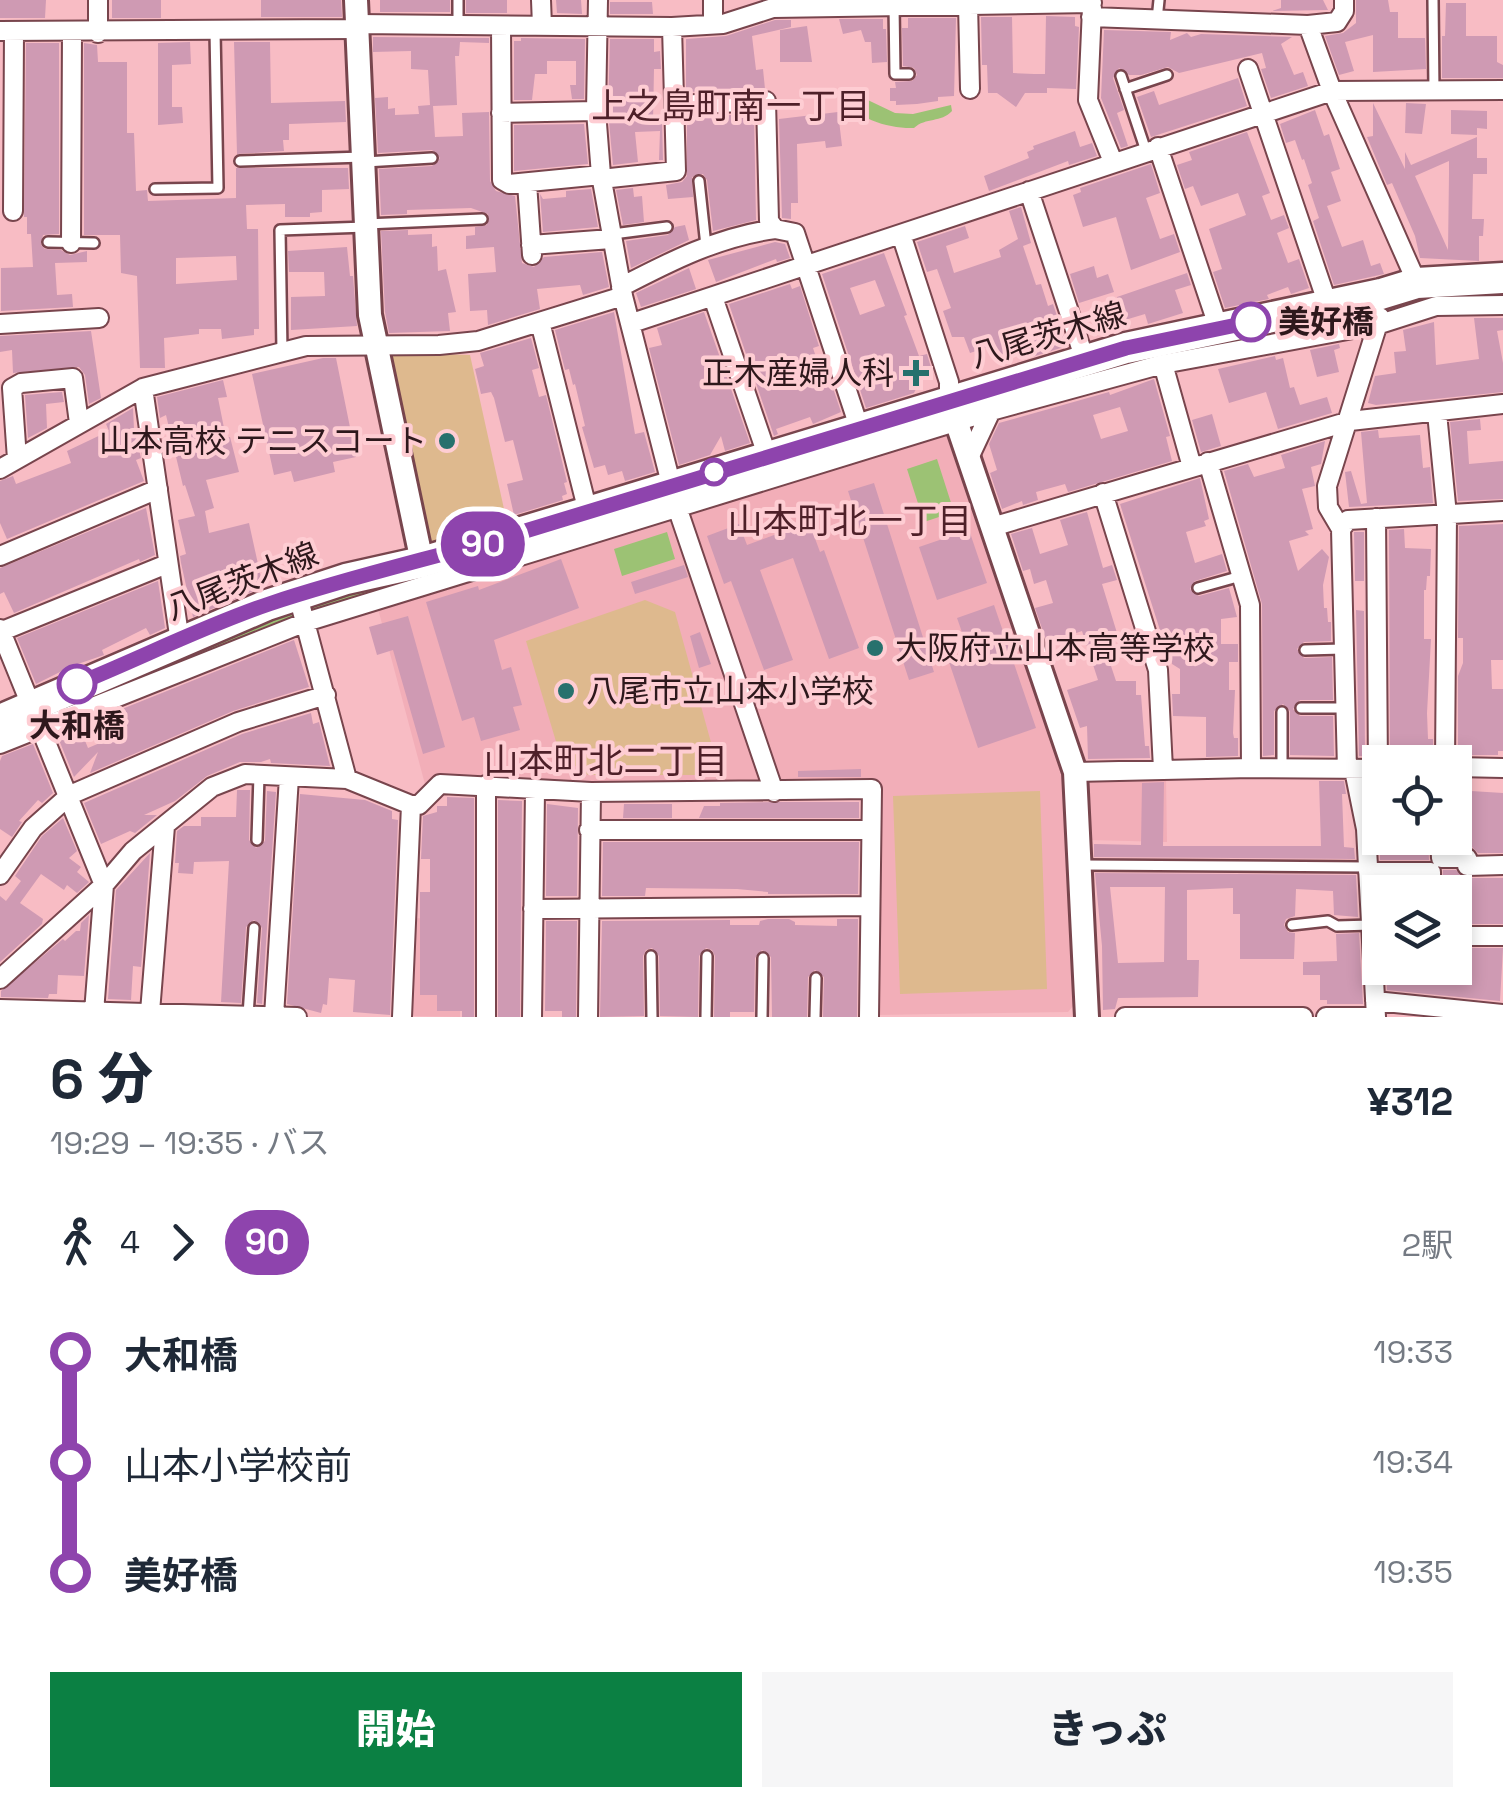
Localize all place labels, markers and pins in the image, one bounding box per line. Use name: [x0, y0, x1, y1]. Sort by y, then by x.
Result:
place label: 美好橋: [1278, 302, 1374, 342]
marker: 美好橋: [1232, 303, 1270, 341]
place label: 正木産婦人科: [702, 353, 894, 393]
marker: 正木産婦人科: [903, 360, 929, 386]
place label: 山本高校 テニスコート: [99, 421, 427, 461]
marker: 山本高校 テニスコート: [436, 430, 458, 452]
unlabelled marker: [701, 459, 727, 485]
place label: 大阪府立山本高等学校: [895, 628, 1215, 668]
marker: 大阪府立山本高等学校: [864, 637, 886, 659]
marker: 大和橋: [58, 665, 96, 703]
place label: 八尾市立山本小学校: [586, 671, 874, 711]
marker: 八尾市立山本小学校: [555, 680, 577, 702]
place label: 大和橋: [29, 706, 125, 746]

